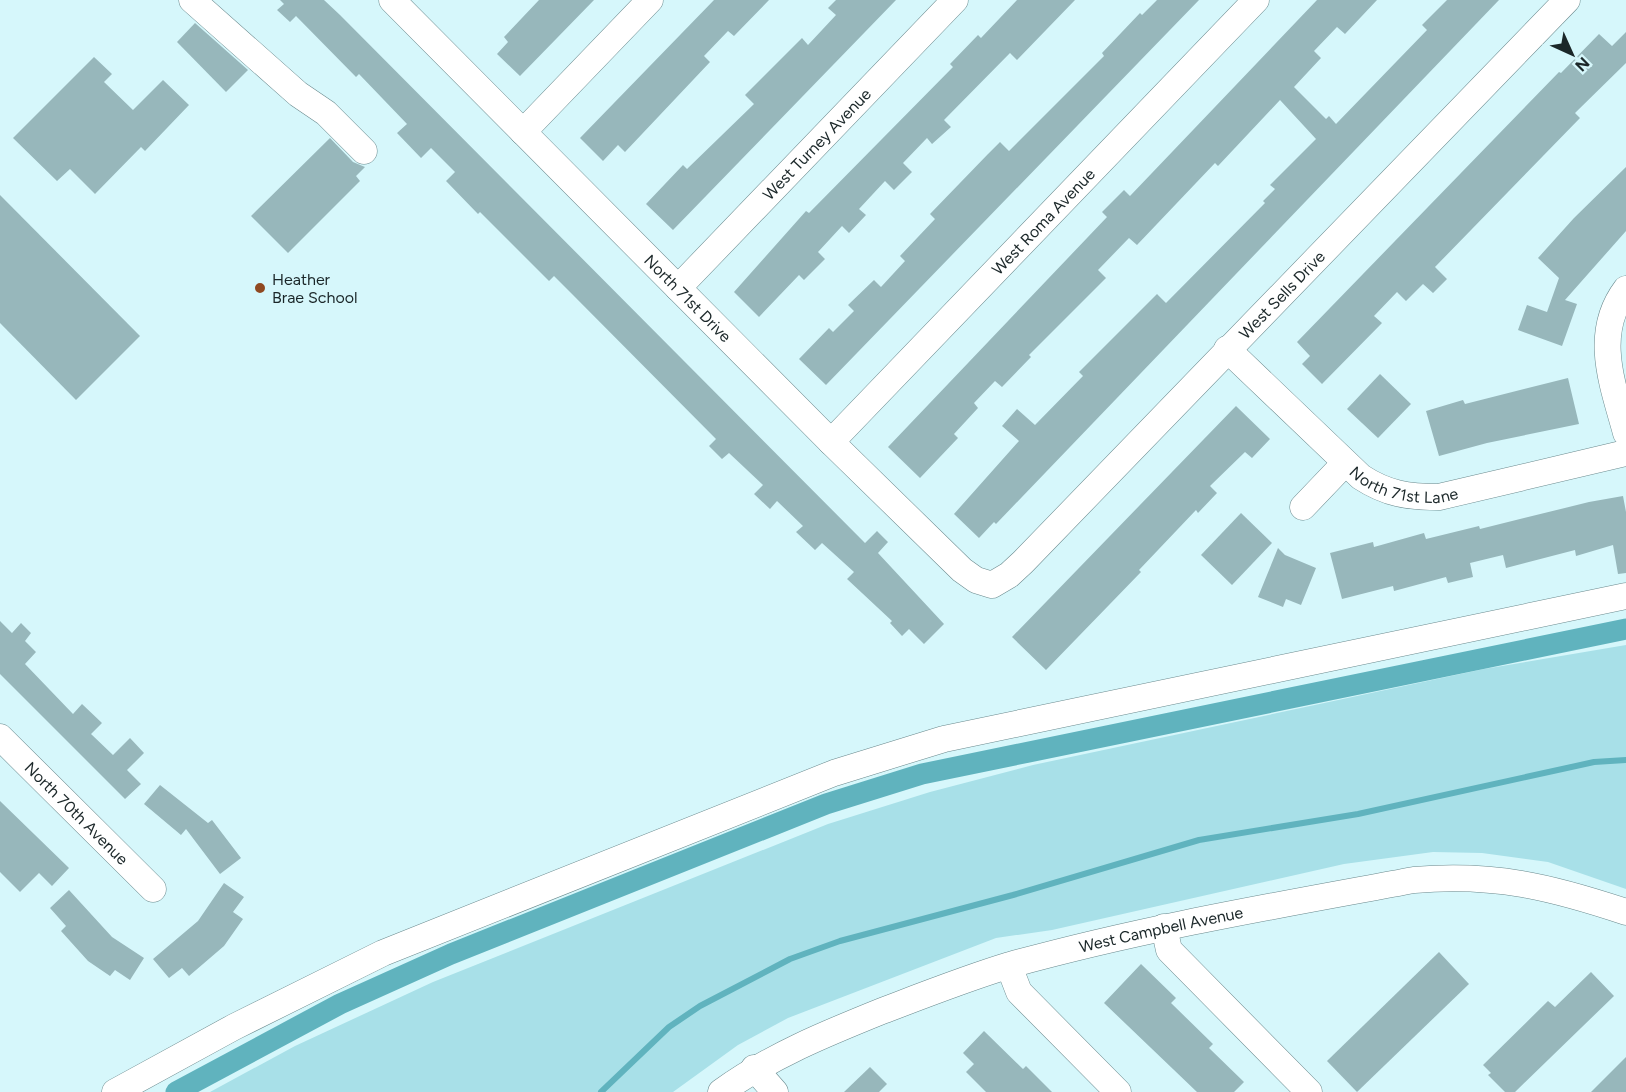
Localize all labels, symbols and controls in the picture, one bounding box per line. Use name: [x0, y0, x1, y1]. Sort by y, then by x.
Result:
north arrow: [1542, 24, 1602, 84]
text: N: [1571, 53, 1593, 75]
street label: West Turney Avenue: [759, 84, 875, 204]
street label: West Roma Avenue: [988, 164, 1099, 279]
street label: West Sells Drive: [1235, 247, 1329, 343]
street label: North 71st Drive: [640, 251, 735, 346]
place label: Heather Brae School: [272, 270, 358, 307]
marker: Heather Brae School: [253, 281, 267, 295]
street label: North 71st Lane: [1346, 462, 1460, 507]
street label: North 70th Avenue: [21, 758, 132, 869]
street label: West Campbell Avenue: [1077, 903, 1245, 957]

